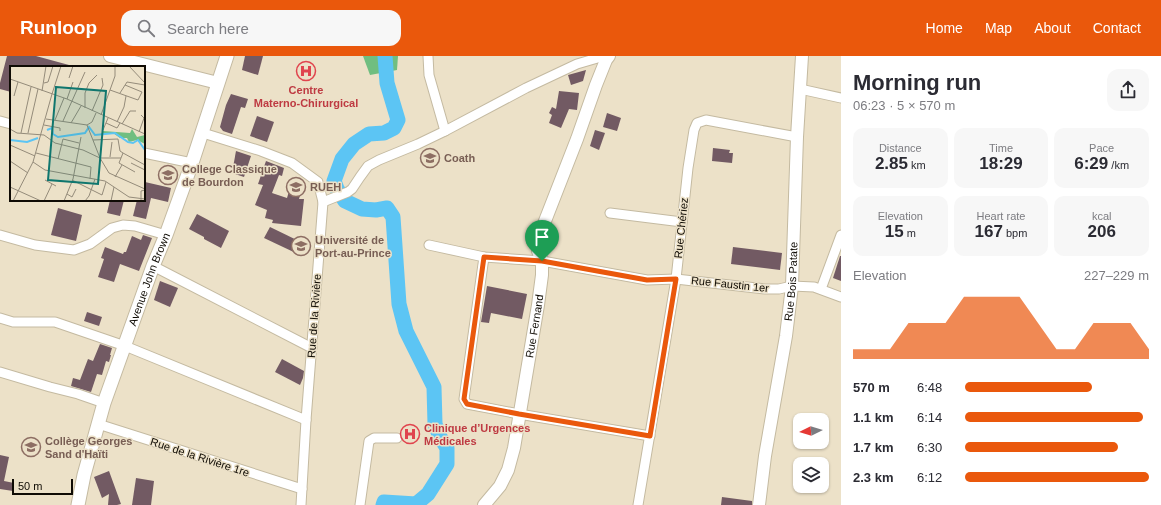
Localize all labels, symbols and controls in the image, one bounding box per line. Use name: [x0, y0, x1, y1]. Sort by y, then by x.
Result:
search box: [121, 10, 401, 46]
text: Runloop: [20, 17, 97, 38]
icon: search: [135, 17, 157, 39]
text: Search here: [167, 20, 249, 37]
text: Home: [926, 20, 963, 36]
text: Map: [985, 20, 1012, 36]
text: About: [1034, 20, 1071, 36]
text: Contact: [1093, 20, 1141, 36]
hospital icon: Centre Materno-Chirurgical: [295, 60, 317, 82]
inset map: [10, 66, 145, 201]
button: share: [1107, 69, 1149, 111]
text: Morning run: [853, 70, 981, 95]
place label: Centre Materno-Chirurgical: [254, 84, 358, 109]
text: 06:23 · 5 × 570 m: [853, 98, 955, 113]
text: Distance: [879, 142, 922, 154]
text: Time: [989, 142, 1013, 154]
text: Pace: [1089, 142, 1114, 154]
school or university icon: Coath: [419, 147, 441, 169]
place label: Coath: [444, 152, 475, 164]
text: 2.85: [875, 154, 908, 173]
text: 18:29: [979, 154, 1023, 173]
text: 6:29: [1074, 154, 1108, 173]
text: km: [908, 159, 926, 171]
text: /km: [1108, 159, 1129, 171]
place label: College Classique de Bourdon: [182, 163, 277, 188]
school or university icon: College Classique de Bourdon: [157, 164, 179, 186]
school or university icon: RUEH: [285, 176, 307, 198]
place label: RUEH: [310, 181, 341, 193]
street label: Rue Chériez: [672, 197, 690, 259]
text: Elevation: [878, 210, 923, 222]
text: Heart rate: [977, 210, 1025, 222]
text: kcal: [1092, 210, 1111, 222]
pin: [525, 220, 559, 261]
text: 15: [885, 222, 904, 241]
text: 167: [975, 222, 1003, 241]
text: 206: [1087, 222, 1116, 241]
icon: arrive: [531, 226, 553, 248]
text: m: [904, 227, 916, 239]
text: bpm: [1003, 227, 1027, 239]
street label: Avenue John Brown: [126, 231, 172, 327]
place label: Université de Port-au-Prince: [315, 234, 391, 259]
school or university icon: Université de Port-au-Prince: [290, 235, 312, 257]
street label: Rue Bois Patate: [782, 242, 799, 322]
text: Elevation: [853, 268, 906, 283]
text: 227–229 m: [1084, 268, 1149, 283]
street label: Rue de la Rivière: [305, 273, 323, 359]
street label: Rue Faustin 1er: [690, 274, 770, 294]
street label: Rue Fernand: [523, 294, 545, 359]
text: 570 m: [853, 380, 890, 395]
text: 6:48: [917, 380, 942, 395]
text: 1.1 km: [853, 410, 893, 425]
text: 6:14: [917, 410, 942, 425]
north arrow: [793, 413, 829, 449]
map controls: [793, 413, 829, 493]
place label: Clinique d’Urgences Médicales: [424, 422, 530, 447]
hospital icon: Clinique d’Urgences Médicales: [399, 423, 421, 445]
place label: Collège Georges Sand d'Haïti: [45, 435, 132, 460]
street label: Rue de la Rivière 1re: [149, 435, 251, 479]
school or university icon: Collège Georges Sand d'Haïti: [20, 436, 42, 458]
text: 1.7 km: [853, 440, 893, 455]
text: 6:30: [917, 440, 942, 455]
button: layers: [793, 457, 829, 493]
text: 2.3 km: [853, 470, 893, 485]
text: 6:12: [917, 470, 942, 485]
scale bar: [12, 477, 73, 496]
text: 50 m: [18, 480, 42, 492]

